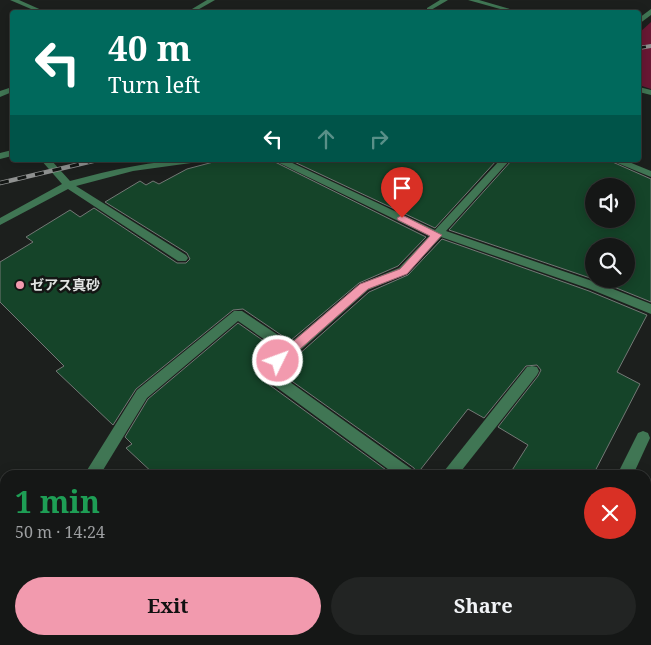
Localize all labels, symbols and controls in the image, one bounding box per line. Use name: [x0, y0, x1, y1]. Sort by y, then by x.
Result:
text: 40 m: [108, 24, 191, 71]
icon: left: [25, 30, 90, 95]
text: Turn left: [108, 69, 200, 99]
icon: left: [259, 125, 287, 153]
icon: ahead: [312, 125, 340, 153]
icon: right: [365, 125, 393, 153]
pin: [381, 167, 423, 218]
icon: arrive: [388, 174, 416, 202]
map controls: [585, 178, 635, 288]
button: sound: [585, 178, 635, 228]
button: search: [585, 238, 635, 288]
place label: ゼアス真砂: [30, 275, 100, 294]
marker: ゼアス真砂: [14, 279, 26, 291]
position arrow: [251, 334, 303, 386]
text: 1 min: [15, 481, 100, 522]
button: close: [584, 487, 636, 539]
text: 50 m · 14:24: [15, 521, 105, 543]
button: Exit: [15, 577, 321, 635]
button: Share: [331, 577, 636, 635]

